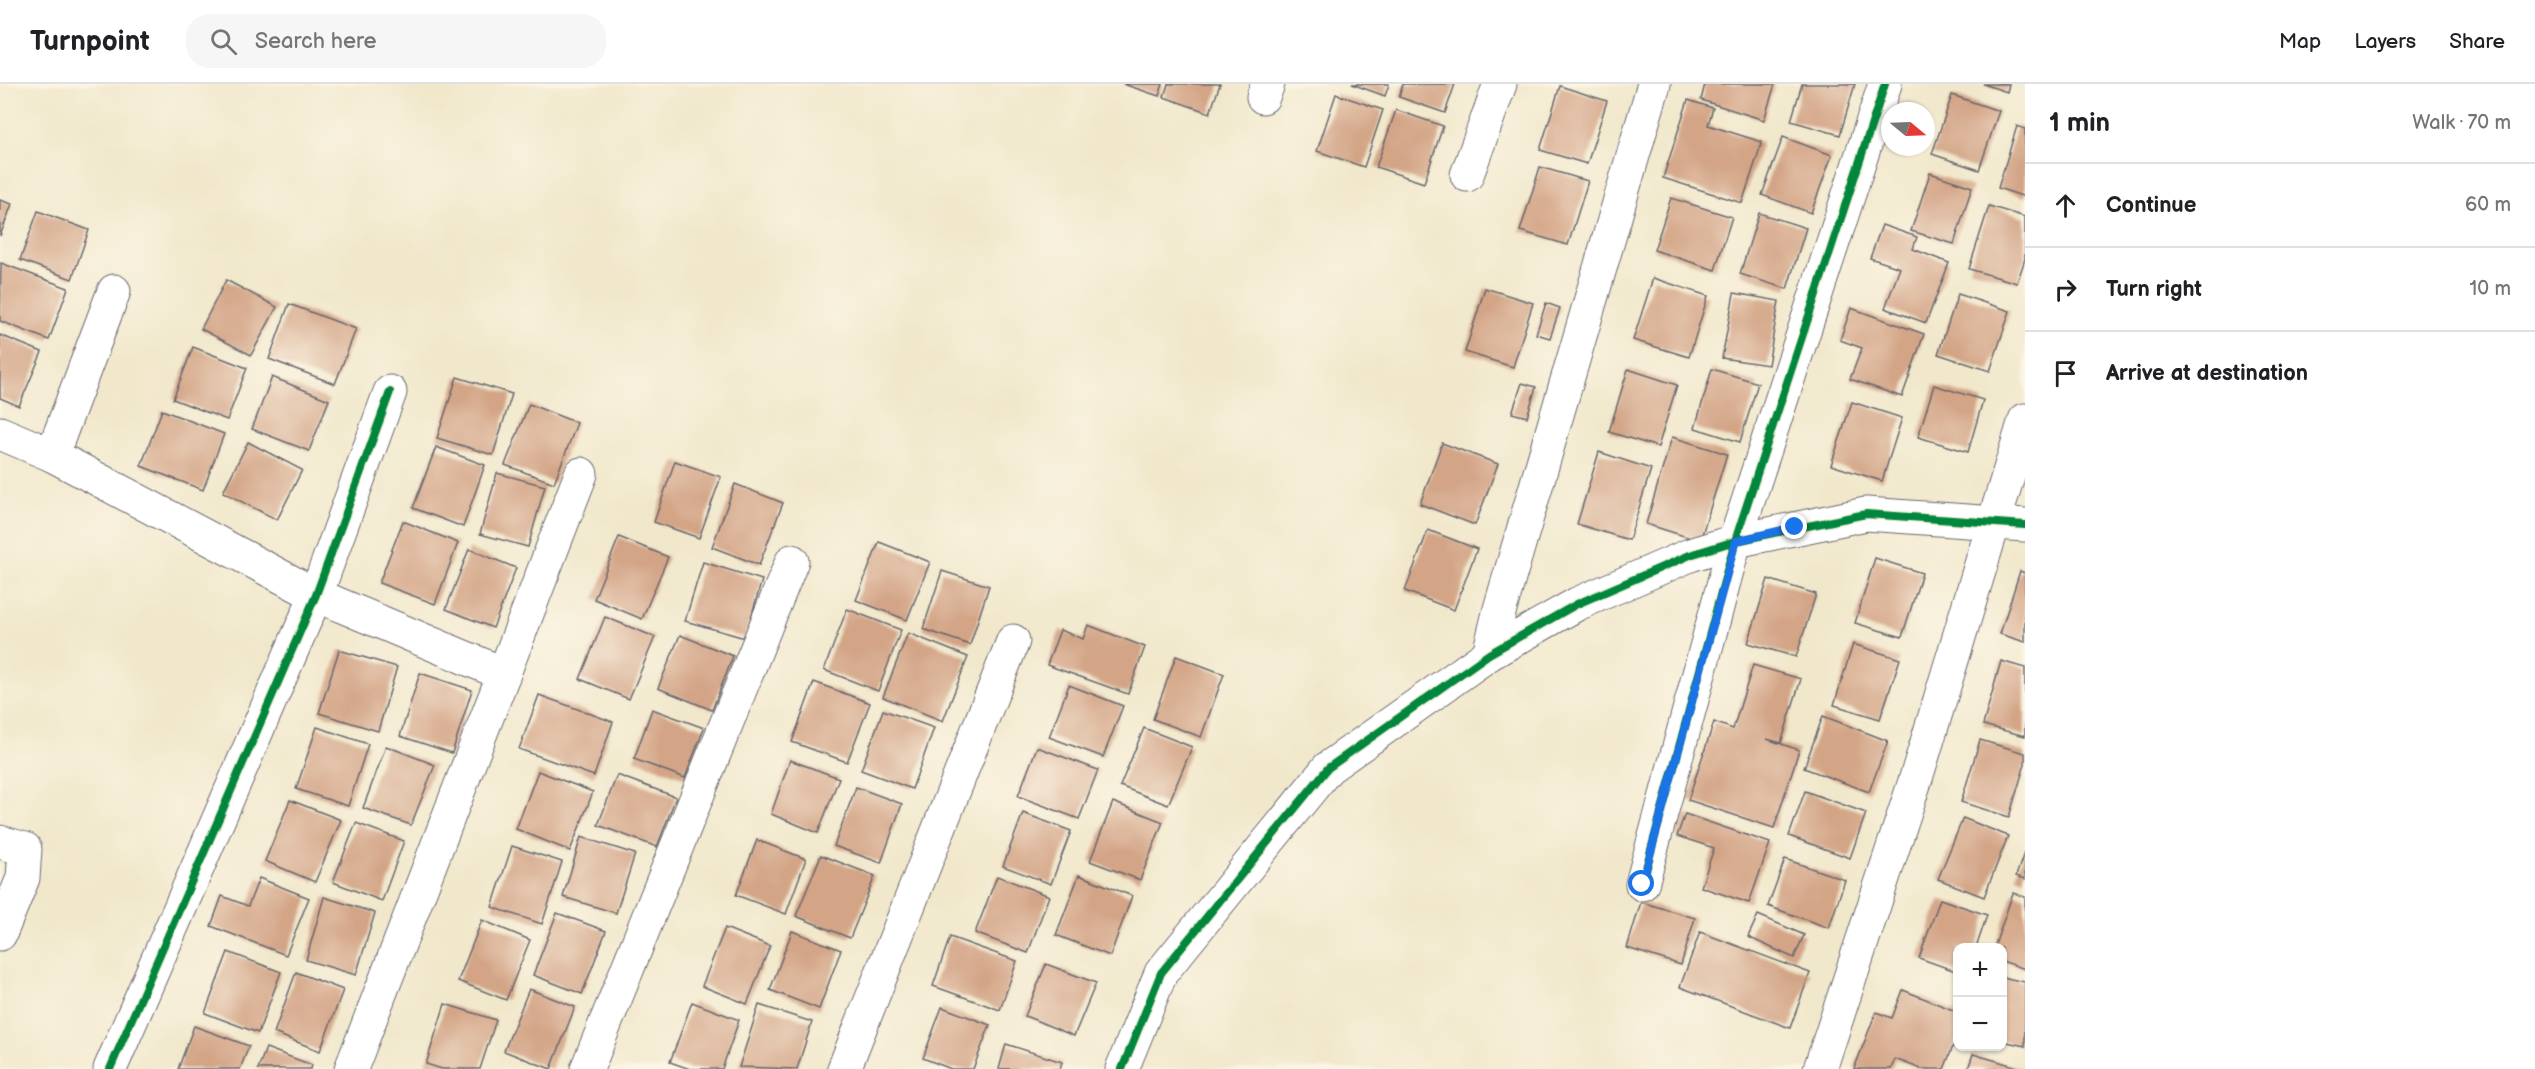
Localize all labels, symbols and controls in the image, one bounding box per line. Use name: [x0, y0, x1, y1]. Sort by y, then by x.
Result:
search box: [186, 14, 606, 68]
text: Turnpoint: [30, 25, 150, 58]
icon: search: [207, 25, 240, 58]
text: Search here: [255, 28, 377, 55]
text: Map: [2279, 29, 2321, 54]
text: Layers: [2354, 29, 2416, 54]
text: Share: [2449, 29, 2505, 54]
north arrow: [1881, 102, 1935, 156]
text: 1 min: [2049, 108, 2110, 139]
text: Walk · 70 m: [2412, 111, 2511, 135]
icon: ahead: [2049, 189, 2082, 222]
text: Continue: [2106, 192, 2196, 219]
text: 60 m: [2465, 193, 2511, 217]
icon: right: [2049, 273, 2082, 306]
text: Turn right: [2106, 276, 2202, 303]
text: 10 m: [2470, 277, 2511, 301]
icon: arrive: [2049, 357, 2082, 390]
text: Arrive at destination: [2106, 360, 2308, 387]
route end: [1781, 513, 1807, 539]
route start: [1628, 870, 1654, 896]
map controls: [1953, 943, 2007, 1051]
button: +: [1953, 943, 2007, 997]
button: −: [1953, 997, 2007, 1051]

